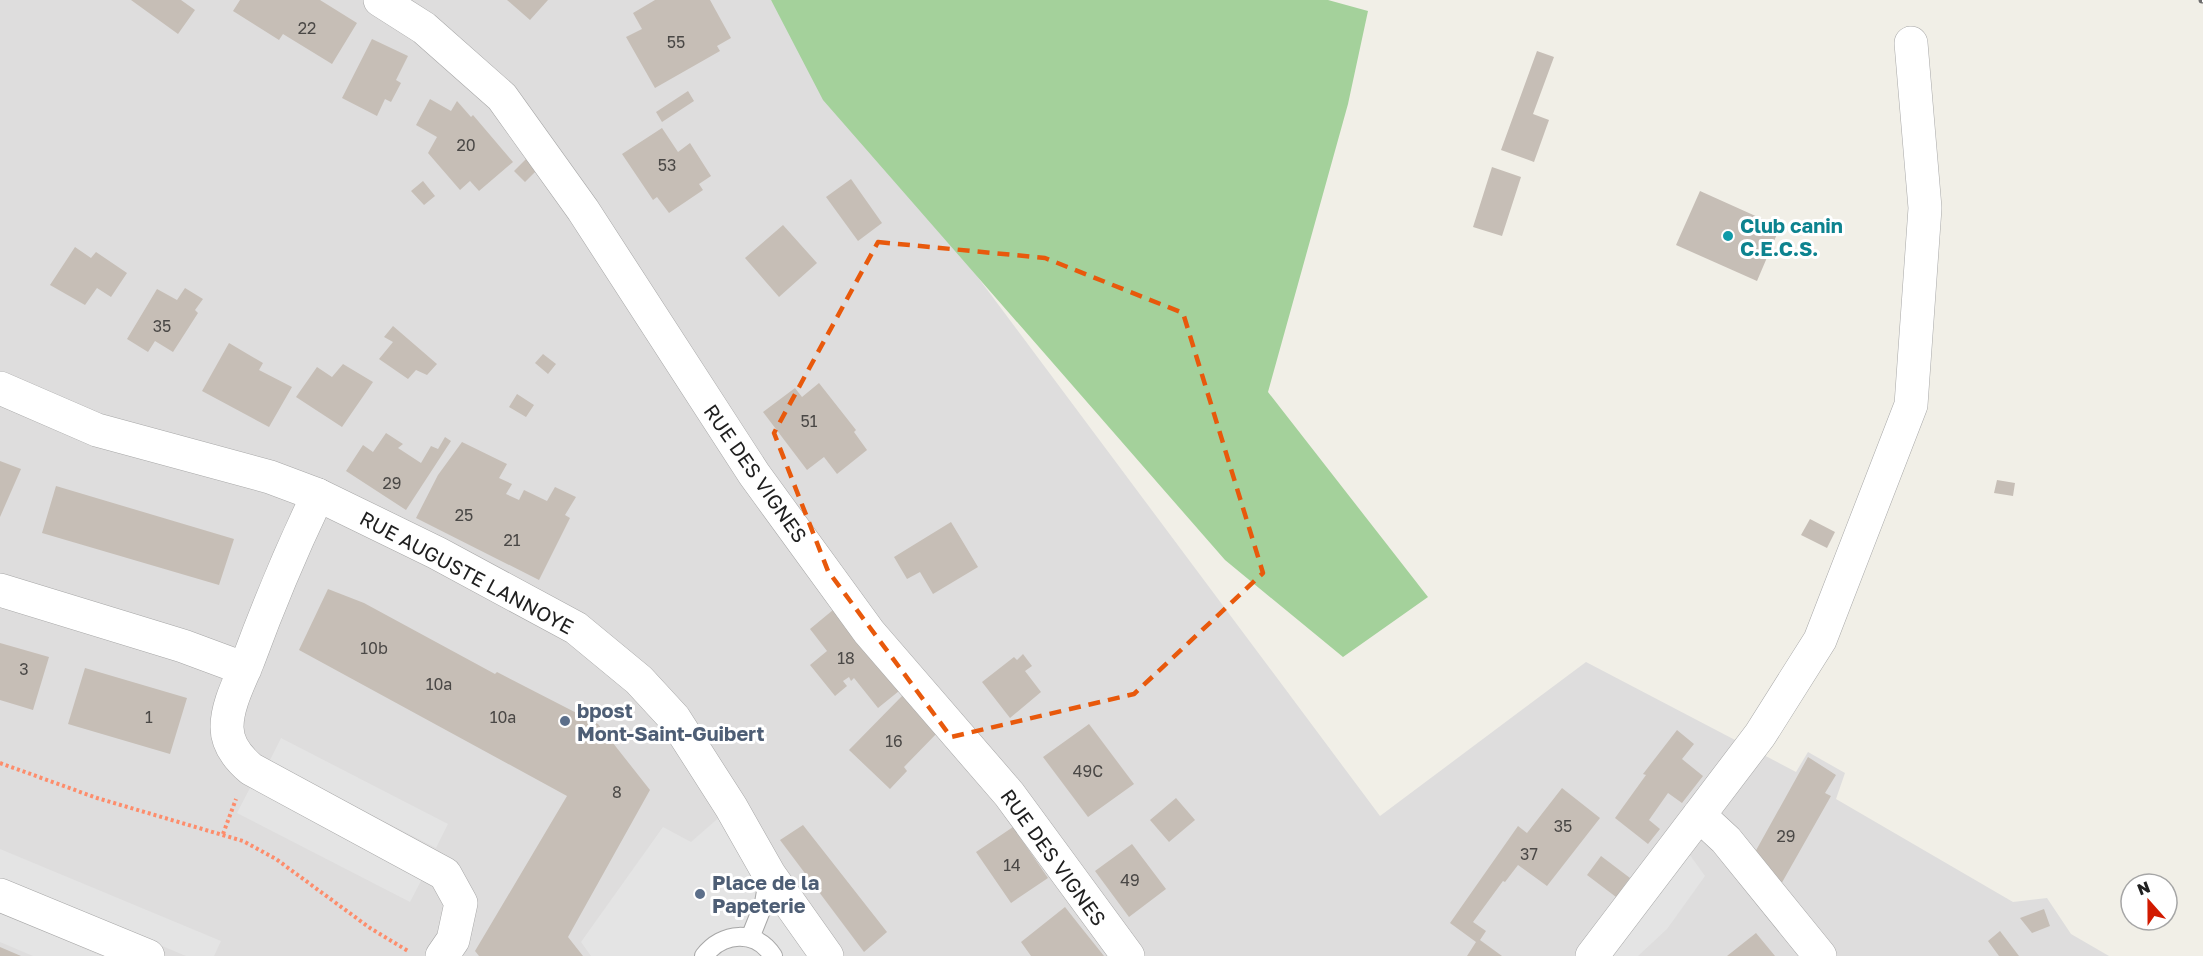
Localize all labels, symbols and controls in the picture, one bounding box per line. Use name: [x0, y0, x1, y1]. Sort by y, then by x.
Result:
house number: 22: [298, 18, 316, 38]
house number: 55: [667, 32, 685, 52]
house number: 20: [456, 135, 476, 155]
house number: 53: [658, 155, 676, 175]
place label: Club canin C.E.C.S.: [1740, 213, 1843, 260]
marker: Club canin C.E.C.S.: [1721, 229, 1735, 243]
house number: 35: [153, 316, 171, 336]
street label: RUE DES VIGNES: [699, 399, 813, 547]
house number: 51: [800, 411, 818, 431]
house number: 29: [383, 473, 401, 493]
street label: RUE AUGUSTE LANNOYE: [356, 505, 578, 639]
house number: 25: [455, 505, 473, 525]
house number: 21: [503, 530, 521, 550]
house number: 10b: [360, 638, 388, 658]
house number: 18: [837, 648, 855, 668]
house number: 3: [19, 659, 29, 679]
house number: 10a: [426, 674, 452, 694]
place label: bpost Mont-Saint-Guibert: [577, 698, 764, 745]
house number: 1: [145, 707, 153, 727]
house number: 10a: [490, 707, 516, 727]
marker: bpost Mont-Saint-Guibert: [558, 714, 572, 728]
house number: 16: [885, 731, 903, 751]
house number: 49C: [1073, 761, 1103, 781]
house number: 8: [612, 782, 622, 802]
street label: RUE DES VIGNES: [996, 784, 1112, 930]
house number: 35: [1554, 816, 1572, 836]
house number: 29: [1777, 826, 1795, 846]
house number: 37: [1520, 844, 1538, 864]
house number: 14: [1003, 855, 1021, 875]
place label: Place de la Papeterie: [712, 870, 819, 917]
house number: 49: [1120, 870, 1140, 890]
north arrow: [2119, 872, 2179, 932]
text: N: [2134, 876, 2153, 900]
marker: Place de la Papeterie: [693, 887, 707, 901]

